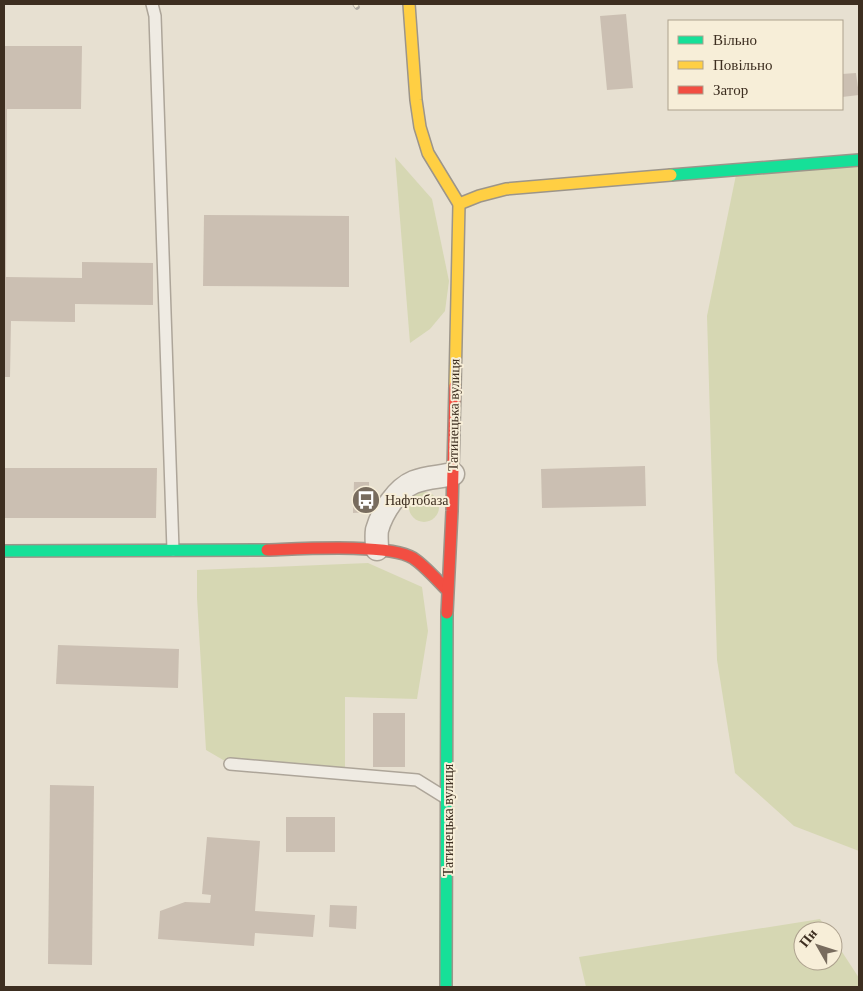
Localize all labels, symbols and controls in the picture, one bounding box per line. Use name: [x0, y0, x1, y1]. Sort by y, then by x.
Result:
legend: [668, 20, 843, 110]
text: Вільно: [713, 32, 757, 48]
text: Повільно: [713, 57, 772, 73]
text: Затор: [713, 82, 748, 98]
street label: Татинецька вулиця: [446, 358, 462, 471]
bus stop icon: Нафтобаза: [351, 485, 381, 515]
place label: Нафтобаза: [385, 493, 449, 508]
street label: Татинецька вулиця: [441, 763, 456, 876]
north arrow: [793, 921, 843, 971]
text: Пн: [796, 926, 820, 950]

